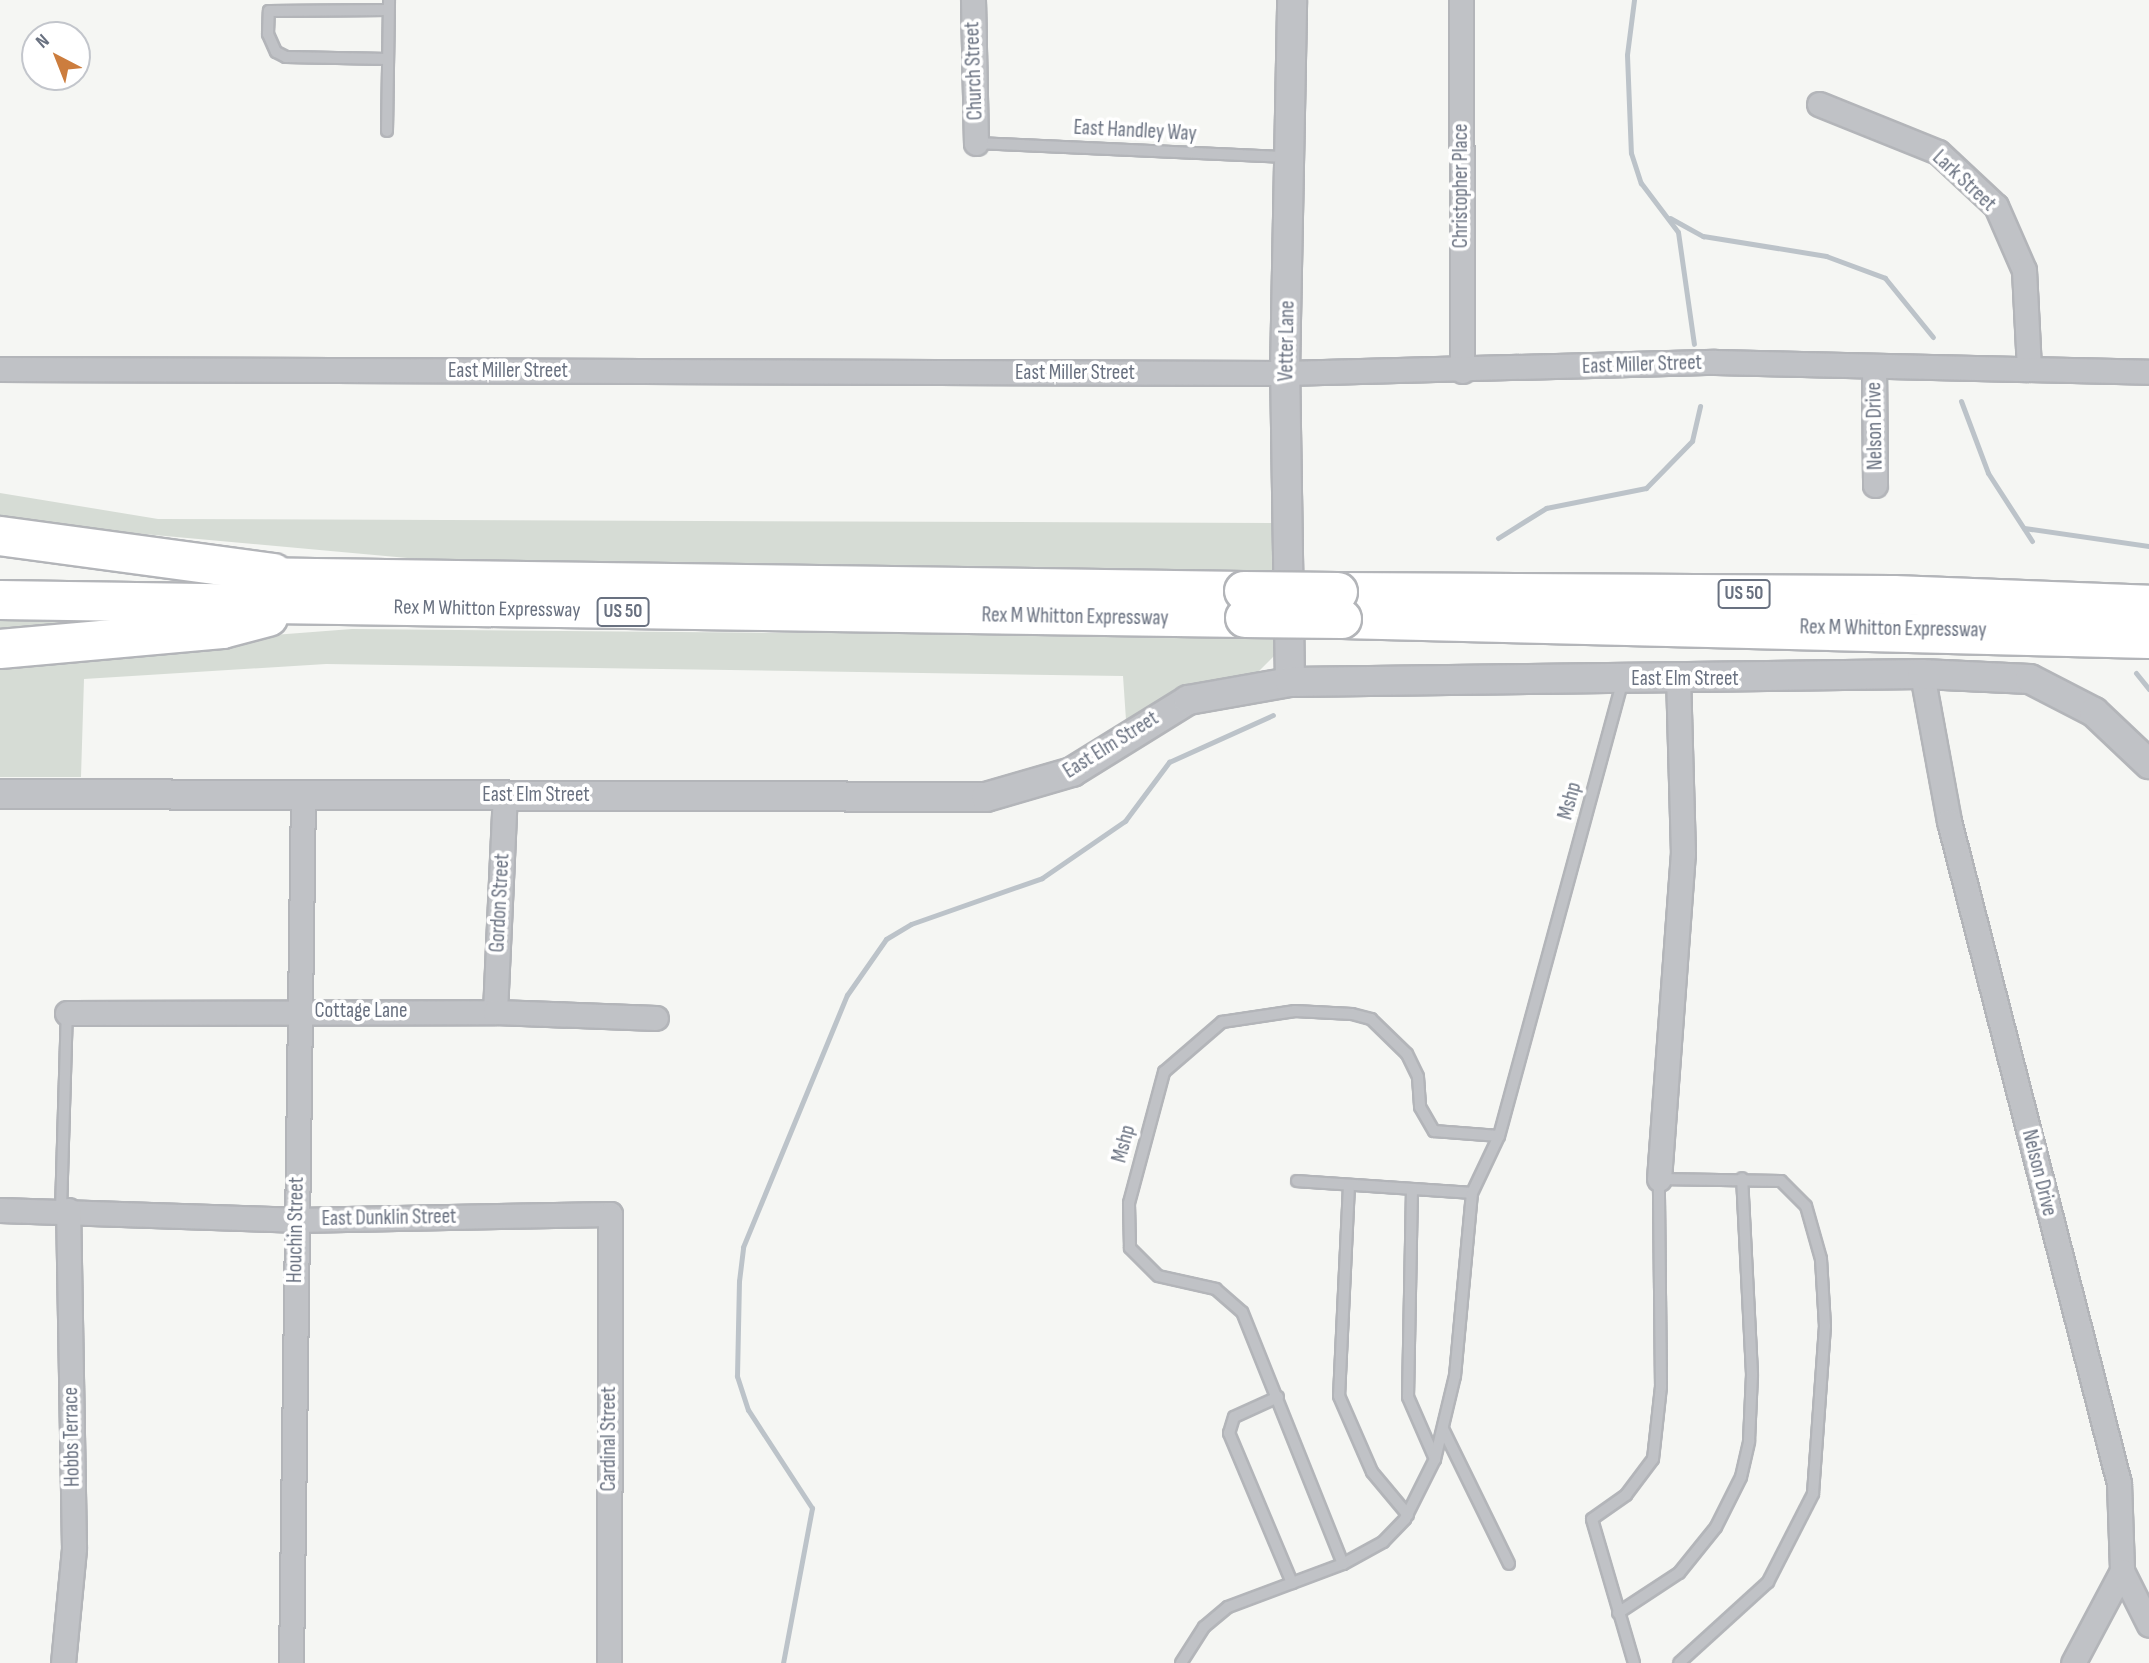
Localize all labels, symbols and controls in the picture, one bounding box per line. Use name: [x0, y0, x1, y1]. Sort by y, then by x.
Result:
north arrow: [21, 21, 91, 91]
street label: Church Street: [960, 21, 988, 121]
text: N: [31, 30, 54, 53]
street label: East Handley Way: [1073, 115, 1197, 147]
street label: Christopher Place: [1448, 124, 1474, 248]
street label: Lark Street: [1927, 145, 2001, 217]
street label: Vetter Lane: [1274, 300, 1300, 382]
street label: East Miller Street: [1582, 350, 1702, 380]
street label: East Miller Street: [448, 358, 568, 384]
street label: East Miller Street: [1015, 360, 1135, 386]
street label: Nelson Drive: [1862, 382, 1888, 470]
road number: US 50: [1716, 579, 1772, 610]
street label: Rex M Whitton Expressway: [393, 595, 581, 623]
road number: US 50: [595, 596, 651, 628]
street label: Rex M Whitton Expressway: [981, 603, 1169, 631]
street label: Rex M Whitton Expressway: [1799, 615, 1987, 643]
street label: East Elm Street: [1631, 666, 1739, 692]
street label: East Elm Street: [1059, 706, 1163, 784]
street label: Mshp: [1553, 780, 1587, 822]
street label: East Elm Street: [482, 782, 590, 808]
street label: Gordon Street: [485, 853, 515, 953]
street label: Cottage Lane: [315, 998, 407, 1024]
street label: Mshp: [1107, 1123, 1141, 1165]
street label: Nelson Drive: [2016, 1127, 2062, 1219]
street label: Houchin Street: [282, 1177, 310, 1283]
street label: East Dunklin Street: [321, 1204, 457, 1232]
street label: Hobbs Terrace: [59, 1387, 85, 1487]
street label: Cardinal Street: [596, 1387, 622, 1491]

